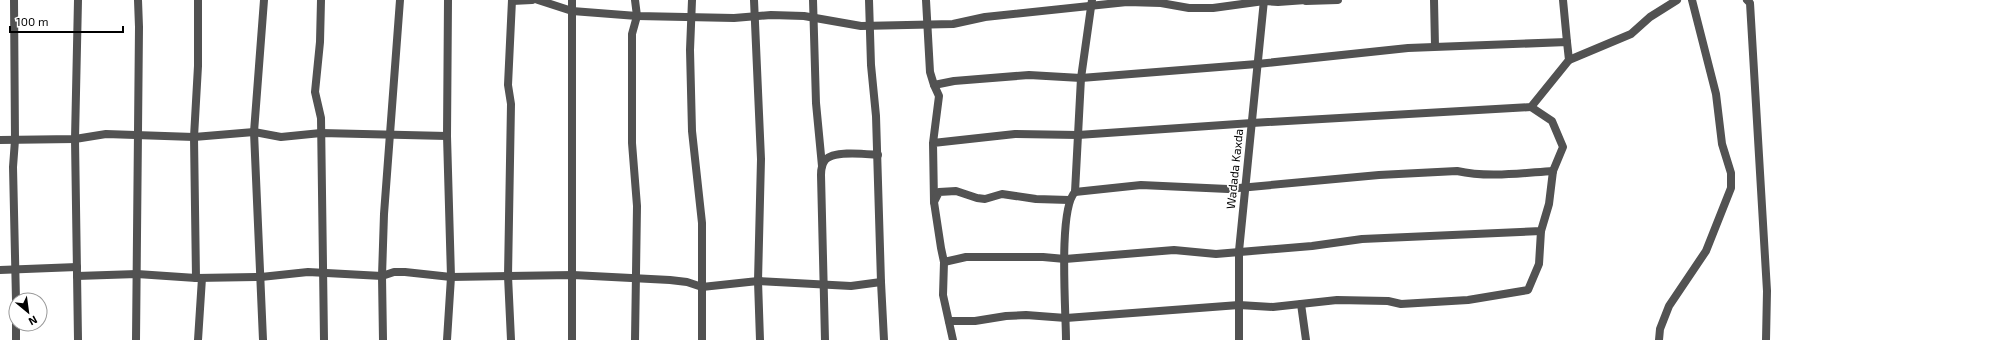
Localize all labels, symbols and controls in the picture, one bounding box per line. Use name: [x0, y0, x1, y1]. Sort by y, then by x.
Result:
scale bar: [10, 8, 123, 34]
text: 100 m: [16, 14, 48, 28]
street label: Wadada Kaxda: [1223, 128, 1245, 210]
north arrow: [8, 292, 48, 332]
text: N: [26, 314, 40, 329]

